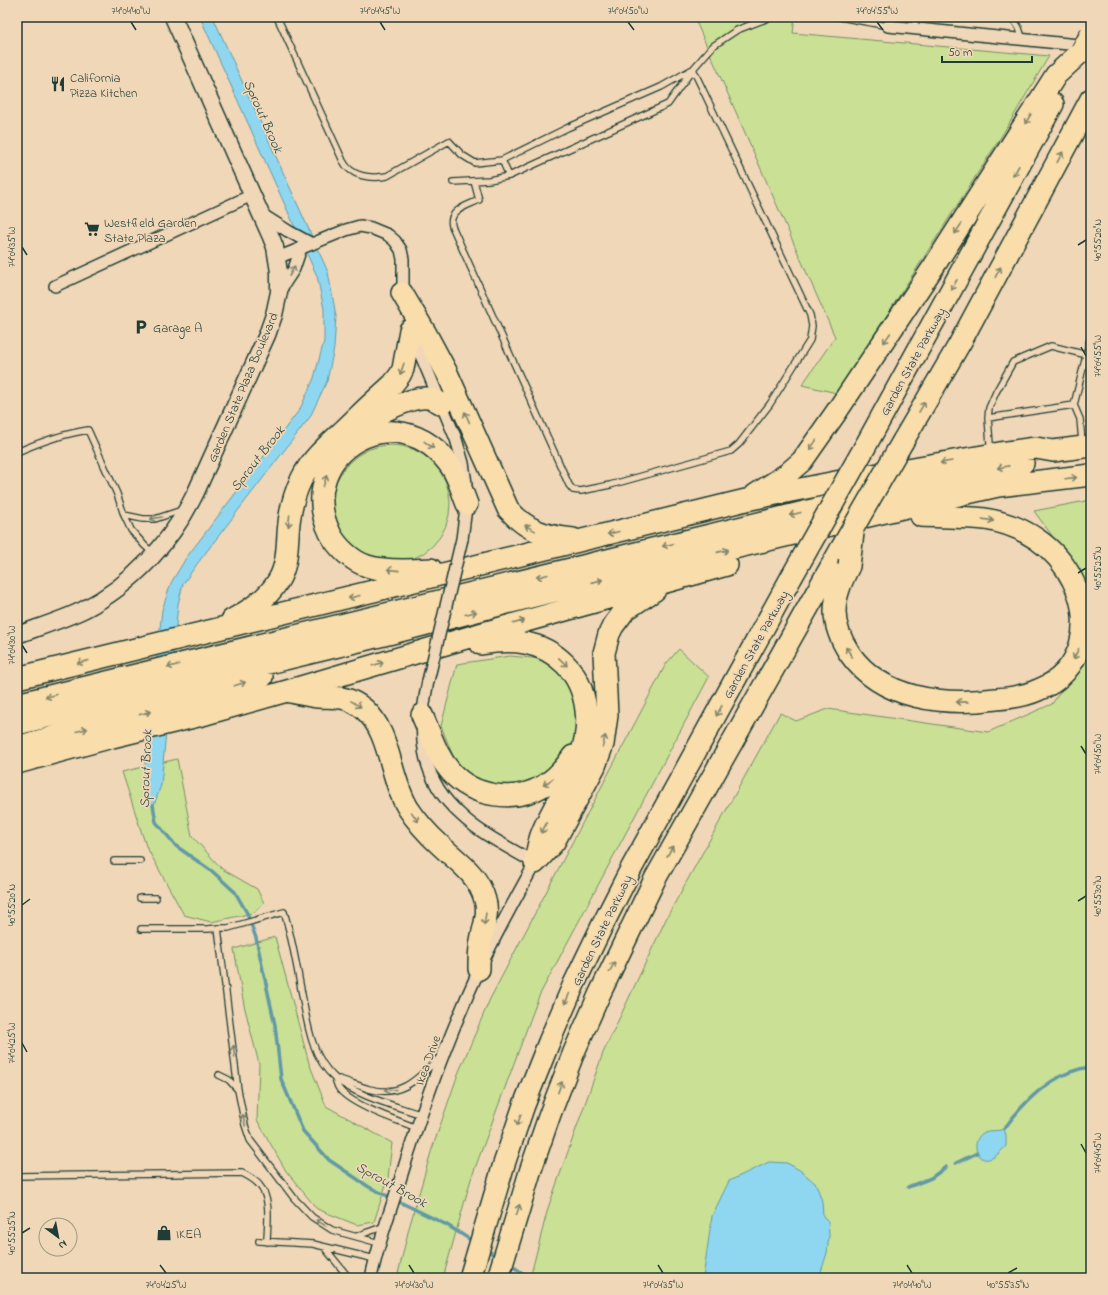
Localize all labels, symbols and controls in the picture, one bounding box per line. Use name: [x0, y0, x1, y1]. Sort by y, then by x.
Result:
text: 74°04'40"W: [112, 4, 151, 19]
text: 74°04'45"W: [360, 4, 400, 19]
text: 74°04'50"W: [608, 4, 649, 19]
text: 74°04'55"W: [856, 4, 898, 19]
scale bar: [942, 38, 1032, 64]
text: 50 m: [948, 44, 972, 62]
place label: California Pizza Kitchen: [70, 69, 137, 103]
restaurant icon: California Pizza Kitchen: [49, 75, 67, 93]
water label: Sprout Brook: [237, 77, 289, 157]
one-way arrow: [1024, 113, 1032, 124]
one-way arrow: [1056, 151, 1064, 163]
one-way arrow: [1012, 165, 1020, 177]
place label: Westfield Garden State Plaza: [104, 214, 197, 248]
text: 40°55'20"N: [1091, 219, 1106, 261]
supermarket icon: Westfield Garden State Plaza: [83, 220, 101, 238]
one-way arrow: [954, 223, 962, 234]
text: 74°04'35"W: [5, 227, 20, 267]
one-way arrow: [289, 265, 296, 277]
one-way arrow: [995, 266, 1002, 278]
one-way arrow: [949, 278, 957, 290]
street label: Garden State Parkway: [876, 304, 952, 420]
street label: Garden State Plaza Boulevard: [203, 309, 284, 465]
parking icon: Garage A: [132, 318, 150, 336]
place label: Garage A: [153, 319, 202, 339]
one-way arrow: [883, 332, 891, 343]
text: 74°04'55"W: [1091, 335, 1106, 377]
one-way arrow: [398, 362, 405, 375]
one-way arrow: [919, 402, 927, 414]
one-way arrow: [463, 412, 470, 424]
water label: Sprout Brook: [226, 421, 291, 496]
one-way arrow: [809, 439, 817, 450]
one-way arrow: [424, 441, 435, 449]
one-way arrow: [939, 459, 952, 467]
one-way arrow: [997, 463, 1010, 471]
one-way arrow: [1064, 474, 1077, 482]
one-way arrow: [322, 475, 329, 488]
one-way arrow: [788, 511, 801, 519]
one-way arrow: [150, 514, 163, 522]
one-way arrow: [286, 514, 293, 527]
one-way arrow: [981, 516, 994, 524]
one-way arrow: [524, 523, 536, 531]
one-way arrow: [607, 529, 620, 537]
one-way arrow: [662, 542, 675, 549]
text: 40°55'25"N: [1091, 546, 1106, 590]
one-way arrow: [717, 547, 730, 554]
one-way arrow: [387, 566, 400, 573]
one-way arrow: [536, 572, 549, 580]
one-way arrow: [590, 577, 603, 585]
street label: Garden State Parkway: [719, 587, 795, 703]
one-way arrow: [348, 594, 361, 601]
one-way arrow: [464, 608, 477, 616]
one-way arrow: [513, 618, 526, 625]
text: 74°04'30"W: [5, 625, 20, 664]
one-way arrow: [845, 646, 853, 657]
one-way arrow: [1071, 648, 1079, 660]
one-way arrow: [558, 657, 568, 667]
one-way arrow: [77, 659, 90, 667]
one-way arrow: [371, 660, 384, 667]
one-way arrow: [167, 662, 180, 670]
one-way arrow: [233, 680, 246, 687]
one-way arrow: [45, 692, 58, 700]
one-way arrow: [956, 698, 969, 706]
one-way arrow: [350, 701, 362, 709]
one-way arrow: [714, 705, 722, 717]
one-way arrow: [138, 709, 151, 716]
one-way arrow: [75, 726, 88, 733]
water label: Sprout Brook: [135, 729, 158, 809]
text: 74°04'50"W: [1091, 733, 1106, 774]
one-way arrow: [600, 735, 608, 748]
one-way arrow: [543, 778, 554, 786]
one-way arrow: [411, 811, 419, 822]
one-way arrow: [540, 822, 548, 834]
one-way arrow: [667, 845, 675, 857]
street label: Garden State Parkway: [567, 872, 638, 990]
text: 40°55'30"N: [1091, 875, 1106, 917]
text: 40°55'20"N: [5, 884, 20, 926]
one-way arrow: [481, 912, 489, 925]
one-way arrow: [609, 962, 616, 974]
one-way arrow: [563, 993, 571, 1005]
text: 74°04'25"W: [5, 1022, 20, 1064]
street label: Ikea Drive: [411, 1033, 446, 1088]
one-way arrow: [230, 1045, 237, 1058]
one-way arrow: [557, 1081, 565, 1093]
one-way arrow: [384, 1087, 397, 1094]
one-way arrow: [515, 1113, 522, 1126]
one-way arrow: [240, 1114, 248, 1127]
text: 74°04'45"W: [1091, 1133, 1106, 1173]
water label: Sprout Brook: [352, 1157, 431, 1214]
one-way arrow: [515, 1203, 522, 1216]
text: 40°55'25"N: [5, 1211, 20, 1255]
north arrow: [38, 1217, 78, 1257]
one-way arrow: [315, 1218, 327, 1226]
shop icon: IKEA: [155, 1224, 173, 1242]
place label: IKEA: [176, 1225, 201, 1244]
text: N: [55, 1236, 70, 1253]
text: 74°04'25"W: [145, 1278, 187, 1293]
text: 74°04'30"W: [395, 1278, 434, 1293]
text: 74°04'35"W: [643, 1278, 683, 1293]
text: 74°04'40"W: [893, 1278, 932, 1293]
text: 40°55'35"N: [987, 1278, 1030, 1293]

